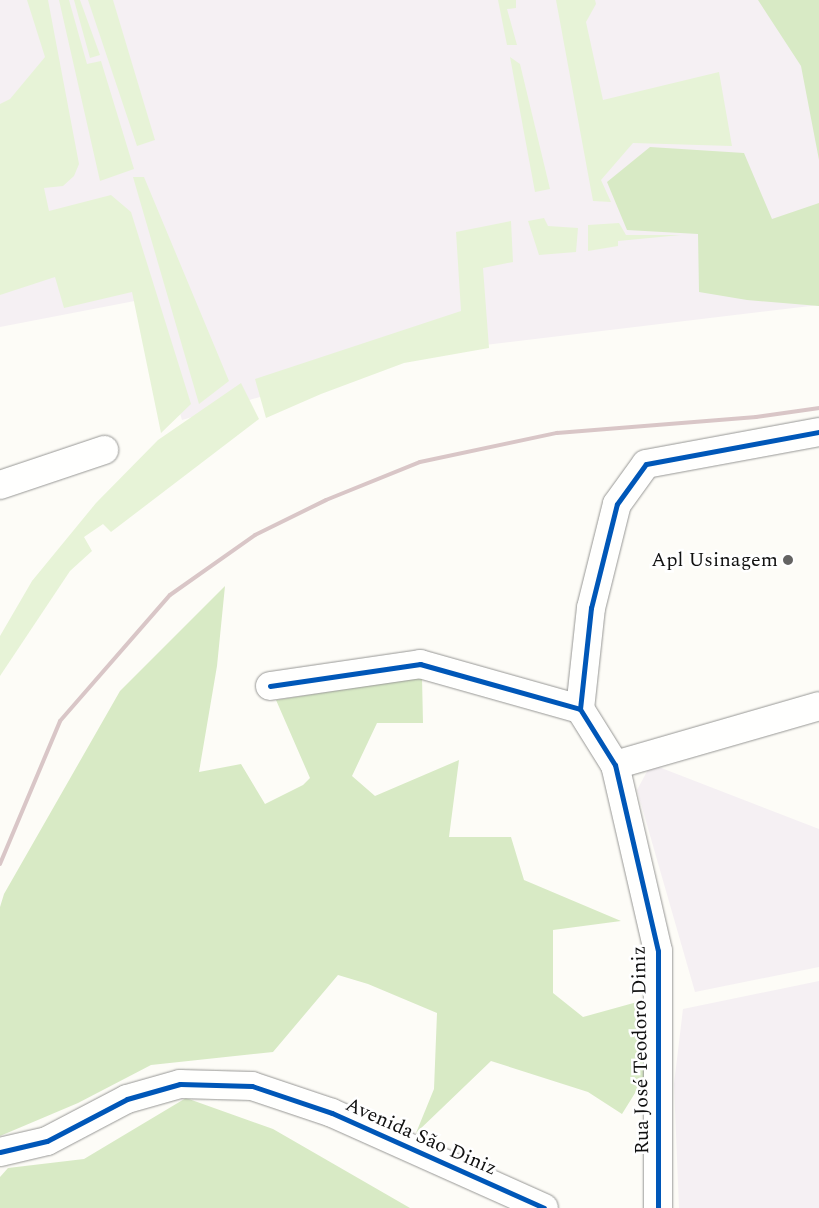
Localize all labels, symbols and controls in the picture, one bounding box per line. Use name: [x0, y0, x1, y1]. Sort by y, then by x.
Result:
place label: Apl Usinagem: [651, 548, 778, 572]
marker: Apl Usinagem: [782, 554, 794, 566]
street label: Rua José Teodoro Diniz: [627, 945, 655, 1155]
street label: Avenida São Diniz: [342, 1093, 500, 1181]

